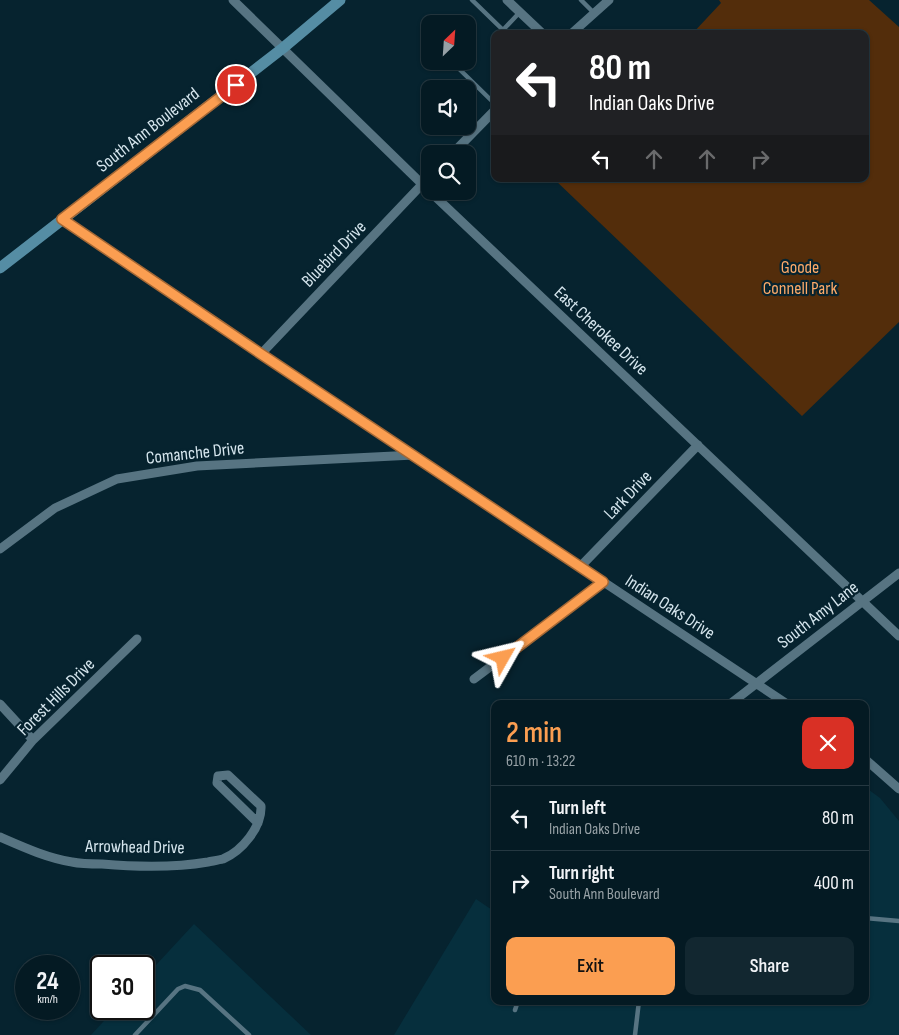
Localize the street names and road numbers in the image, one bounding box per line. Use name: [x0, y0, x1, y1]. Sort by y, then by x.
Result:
street label: South Ann Boulevard: [92, 83, 204, 177]
street label: Bluebird Drive: [297, 217, 371, 291]
street label: East Cherokee Drive: [550, 282, 652, 380]
street label: Comanche Drive: [145, 437, 245, 469]
street label: Lark Drive: [600, 466, 656, 524]
street label: Indian Oaks Drive: [621, 570, 719, 644]
street label: South Amy Lane: [773, 577, 863, 653]
street label: Forest Hills Drive: [13, 654, 99, 740]
street label: Arrowhead Drive: [84, 836, 185, 858]

